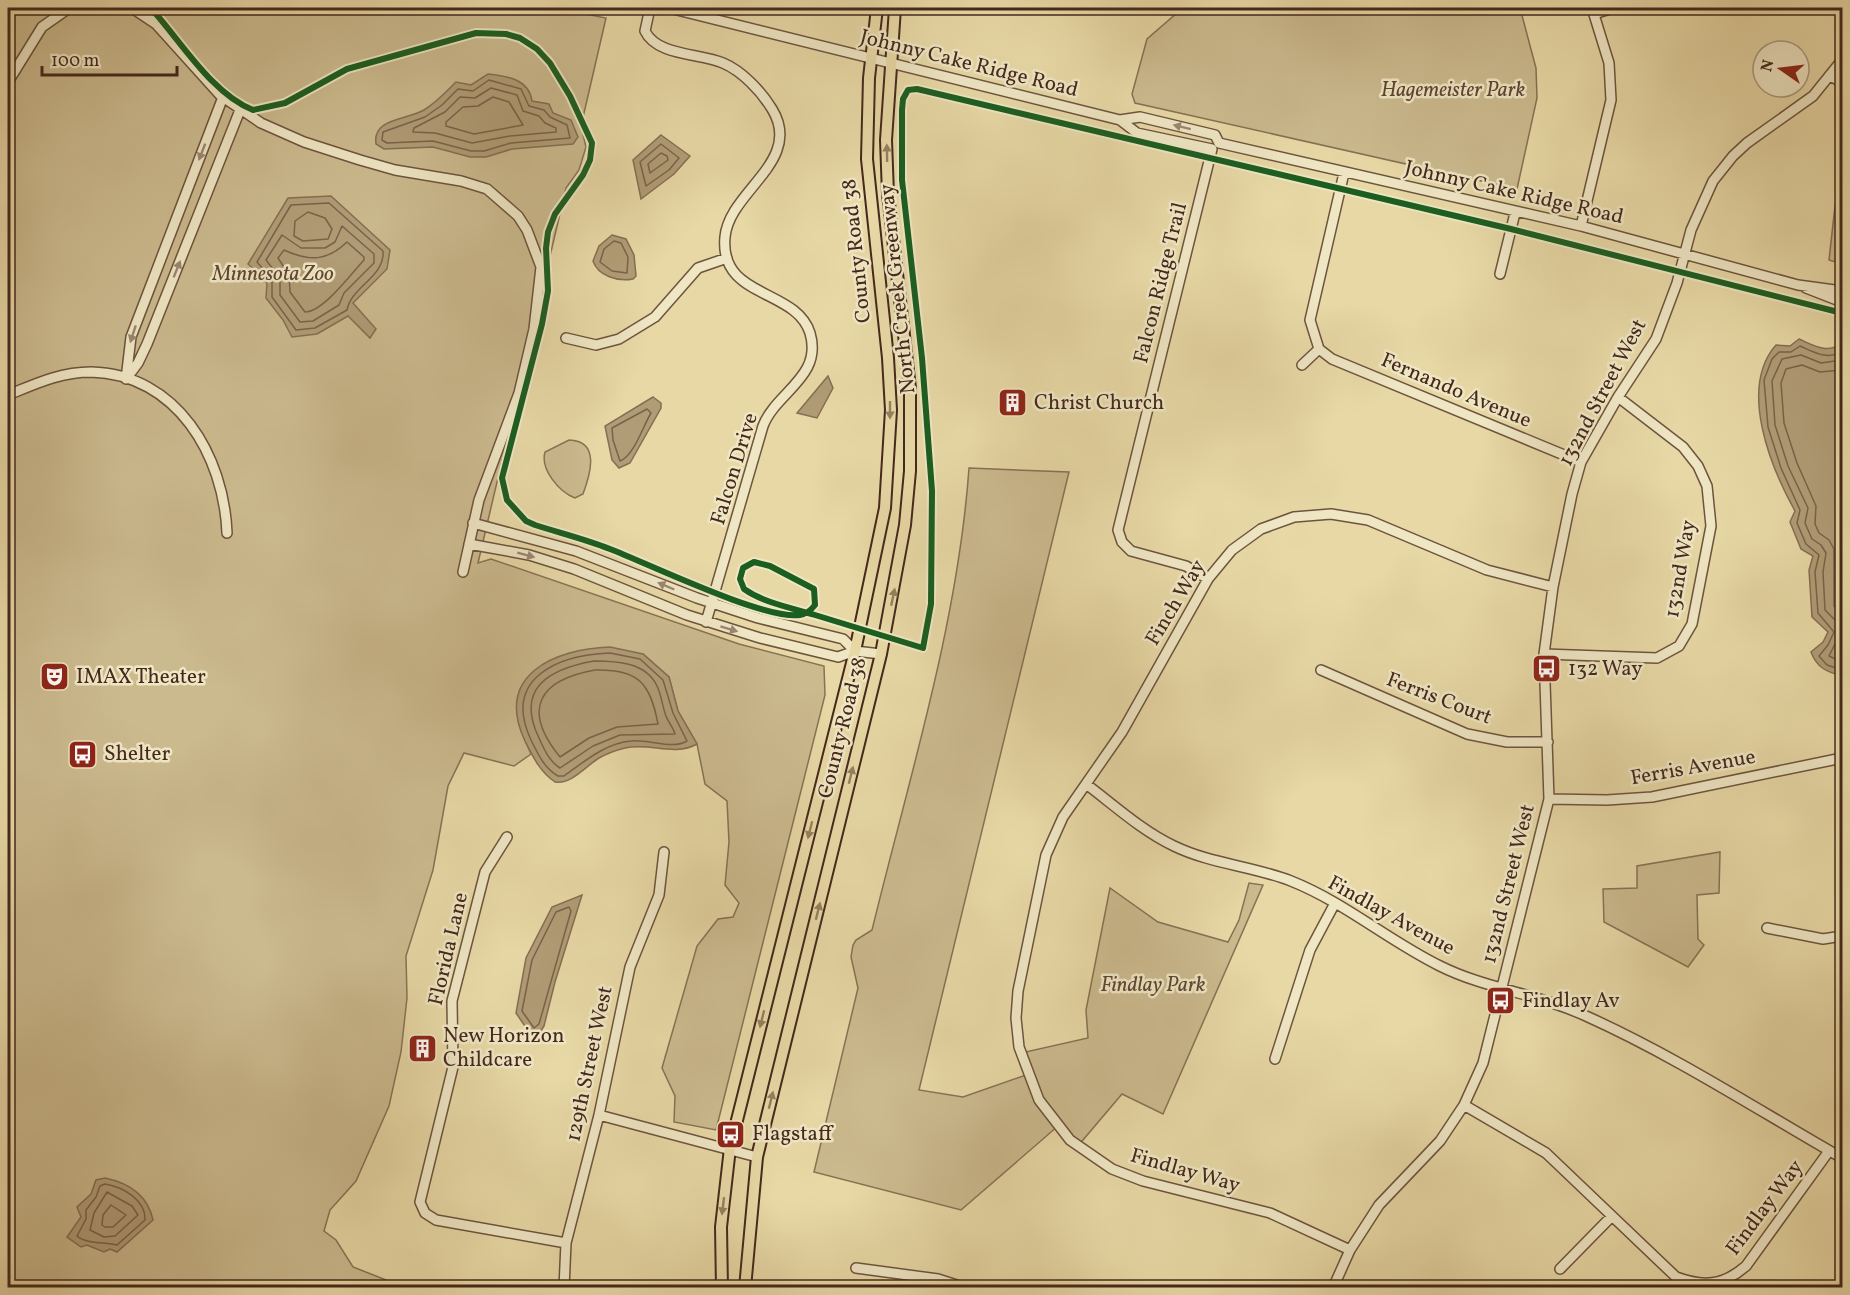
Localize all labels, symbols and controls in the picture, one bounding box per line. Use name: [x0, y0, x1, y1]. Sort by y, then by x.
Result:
street label: Johnny Cake Ridge Road: [857, 23, 1081, 105]
scale bar: [42, 39, 177, 77]
north arrow: [1751, 39, 1811, 99]
text: 100 m: [51, 49, 100, 74]
text: N: [1756, 57, 1781, 74]
park label: Hagemeister Park: [1381, 76, 1526, 105]
one-way arrow: [1173, 122, 1191, 132]
one-way arrow: [197, 143, 206, 161]
one-way arrow: [882, 143, 891, 162]
street label: Johnny Cake Ridge Road: [1402, 154, 1626, 232]
street label: County Road 38: [835, 178, 879, 324]
street label: North Creek Greenway: [872, 182, 923, 395]
street label: Falcon Ridge Trail: [1127, 200, 1195, 366]
one-way arrow: [173, 260, 182, 278]
park label: Minnesota Zoo: [211, 260, 334, 289]
street label: 132nd Street West: [1552, 314, 1654, 472]
one-way arrow: [127, 325, 137, 343]
street label: Fernando Avenue: [1376, 346, 1536, 436]
building icon: Christ Church: [997, 387, 1029, 419]
place label: Christ Church: [1034, 389, 1164, 418]
one-way arrow: [885, 400, 895, 419]
street label: Falcon Drive: [704, 409, 766, 529]
street label: 132nd Way: [1658, 517, 1704, 620]
one-way arrow: [517, 551, 535, 560]
street label: Finch Way: [1139, 554, 1213, 652]
one-way arrow: [657, 581, 675, 590]
one-way arrow: [889, 587, 898, 606]
one-way arrow: [720, 625, 738, 634]
bus stop icon: 132 Way: [1531, 653, 1563, 685]
street label: County Road 38: [811, 654, 875, 802]
place label: 132 Way: [1568, 655, 1643, 684]
theatre icon: IMAX Theater: [39, 661, 71, 693]
place label: IMAX Theater: [76, 663, 206, 692]
street label: Ferris Court: [1382, 666, 1496, 732]
bus stop icon: Shelter: [67, 738, 99, 770]
place label: Shelter: [104, 740, 170, 769]
street label: Ferris Avenue: [1628, 743, 1758, 793]
one-way arrow: [847, 765, 857, 784]
street label: 132nd Street West: [1475, 801, 1543, 967]
one-way arrow: [805, 821, 815, 839]
street label: Findlay Avenue: [1322, 869, 1460, 963]
street label: Florida Lane: [422, 889, 476, 1009]
one-way arrow: [813, 901, 823, 920]
park label: Findlay Park: [1101, 971, 1206, 1000]
street label: 129th Street West: [559, 983, 621, 1145]
bus stop icon: Findlay Av: [1485, 985, 1517, 1017]
place label: Findlay Av: [1522, 987, 1620, 1016]
one-way arrow: [757, 1010, 767, 1028]
place label: New Horizon Childcare: [443, 1022, 565, 1075]
building icon: New Horizon Childcare: [406, 1032, 438, 1064]
one-way arrow: [766, 1091, 776, 1109]
bus stop icon: Flagstaff: [715, 1118, 747, 1150]
place label: Flagstaff: [752, 1120, 834, 1149]
street label: Findlay Way: [1127, 1141, 1244, 1201]
street label: Findlay Way: [1719, 1154, 1811, 1262]
one-way arrow: [718, 1196, 728, 1215]

